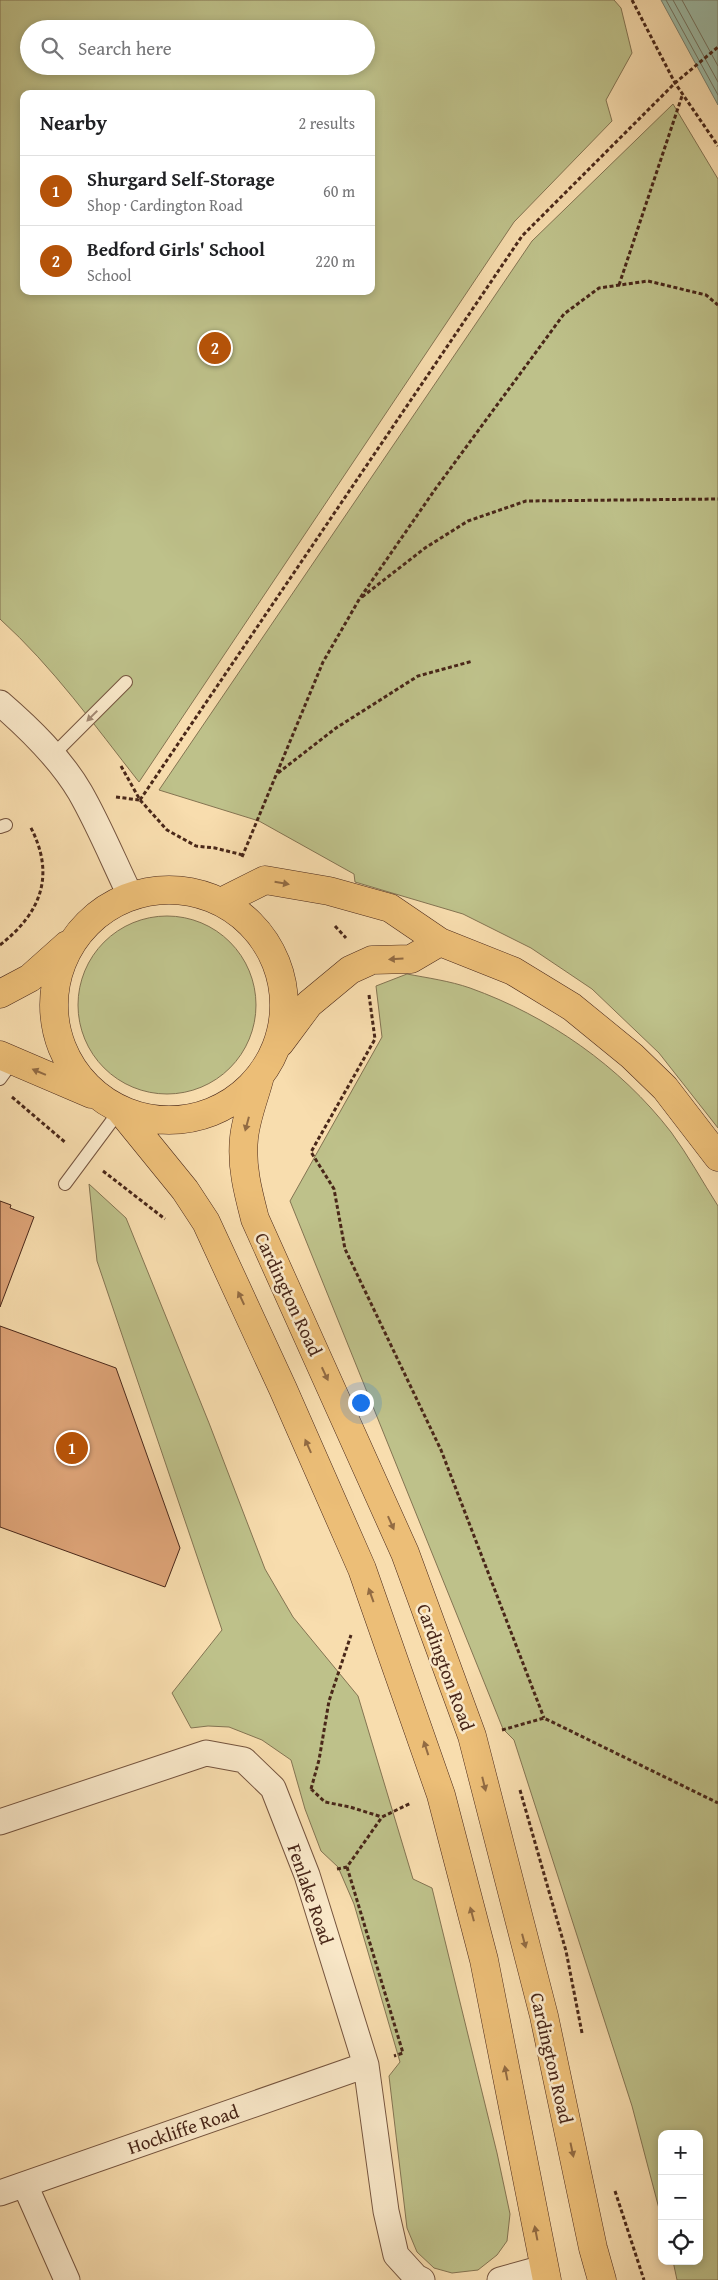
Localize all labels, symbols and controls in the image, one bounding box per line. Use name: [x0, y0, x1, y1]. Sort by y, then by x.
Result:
search box: [20, 20, 375, 75]
icon: search: [38, 34, 66, 62]
text: Search here: [78, 34, 172, 62]
text: Nearby: [40, 107, 107, 138]
text: 2 results: [298, 111, 355, 135]
text: Shurgard Self-Storage: [87, 165, 275, 193]
text: 1: [52, 179, 60, 203]
text: 60 m: [323, 179, 355, 203]
text: Shop · Cardington Road: [87, 193, 243, 217]
text: Bedford Girls' School: [87, 235, 265, 263]
text: 2: [52, 249, 60, 273]
text: 220 m: [315, 249, 355, 273]
text: School: [87, 263, 131, 287]
pin: 2: [199, 329, 231, 367]
one-way arrow: [86, 710, 98, 722]
one-way arrow: [274, 879, 290, 887]
one-way arrow: [387, 956, 403, 964]
one-way arrow: [32, 1067, 46, 1075]
one-way arrow: [243, 1116, 251, 1131]
street label: Cardington Road: [248, 1228, 330, 1361]
one-way arrow: [236, 1291, 244, 1305]
one-way arrow: [322, 1367, 330, 1381]
your location: [348, 1390, 374, 1416]
pin: 1: [56, 1429, 88, 1467]
one-way arrow: [303, 1439, 311, 1453]
one-way arrow: [388, 1516, 396, 1530]
one-way arrow: [367, 1587, 375, 1602]
street label: Cardington Road: [410, 1599, 482, 1735]
one-way arrow: [421, 1741, 429, 1756]
one-way arrow: [480, 1776, 488, 1791]
street label: Fenlake Road: [281, 1840, 342, 1949]
one-way arrow: [468, 1906, 476, 1921]
one-way arrow: [520, 1933, 528, 1948]
street label: Cardington Road: [523, 1990, 581, 2127]
one-way arrow: [501, 2064, 509, 2080]
street label: Hockliffe Road: [124, 2097, 243, 2161]
map controls: [658, 2130, 703, 2265]
button: +: [658, 2130, 703, 2175]
one-way arrow: [568, 2143, 576, 2158]
button: −: [658, 2175, 703, 2220]
button: locate: [658, 2220, 703, 2265]
one-way arrow: [532, 2225, 540, 2240]

